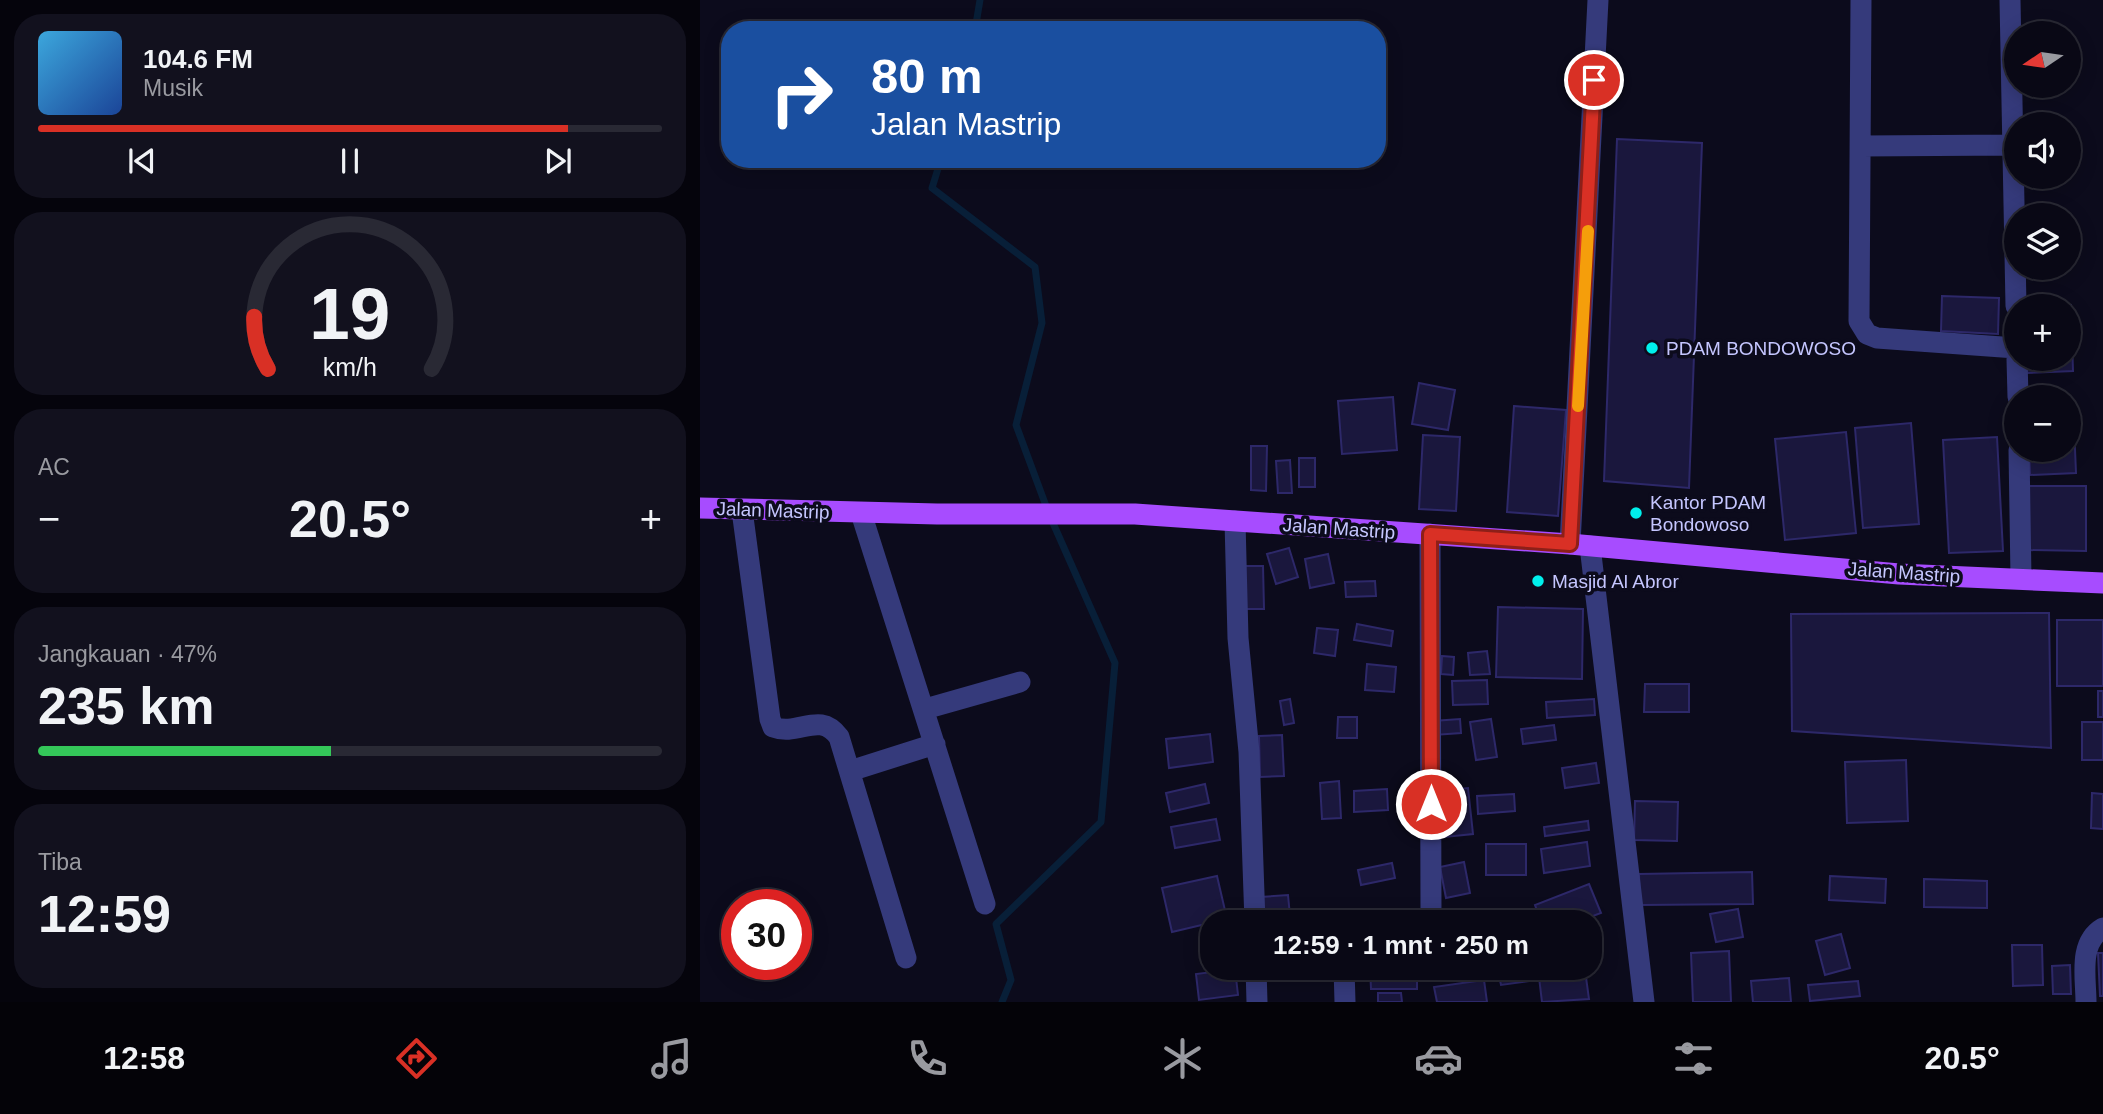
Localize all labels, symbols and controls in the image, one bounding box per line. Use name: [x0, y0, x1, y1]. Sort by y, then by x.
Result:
north arrow: [2004, 21, 2081, 98]
map controls: [2004, 21, 2081, 462]
text: 104.6 FM: [143, 44, 253, 74]
icon: right: [756, 49, 847, 140]
text: 80 m: [871, 49, 983, 103]
pin: [1564, 50, 1624, 110]
icon: arrive: [1575, 61, 1613, 99]
text: Musik: [143, 75, 203, 101]
text: Jalan Mastrip: [871, 106, 1061, 142]
button: sound: [2004, 112, 2081, 189]
icon: previous: [123, 142, 161, 180]
icon: pause: [331, 142, 369, 180]
icon: next: [539, 142, 577, 180]
button: layers: [2004, 203, 2081, 280]
text: 19: [310, 274, 390, 355]
button: +: [2004, 294, 2081, 371]
place label: PDAM BONDOWOSO: [1666, 338, 1856, 359]
marker: PDAM BONDOWOSO: [1644, 340, 1660, 356]
text: km/h: [323, 353, 377, 381]
button: −: [2004, 385, 2081, 462]
text: AC: [38, 454, 70, 480]
text: 20.5°: [289, 490, 411, 548]
place label: Kantor PDAM Bondowoso: [1650, 492, 1766, 535]
text: −: [38, 498, 60, 540]
text: +: [640, 498, 662, 540]
street label: Jalan Mastrip: [716, 498, 830, 523]
marker: Kantor PDAM Bondowoso: [1628, 505, 1644, 521]
street label: Jalan Mastrip: [1282, 514, 1396, 543]
street label: Jalan Mastrip: [1847, 558, 1961, 587]
place label: Masjid Al Abror: [1552, 571, 1679, 592]
marker: Masjid Al Abror: [1530, 573, 1546, 589]
text: Jangkauan · 47%: [38, 641, 217, 667]
text: 235 km: [38, 677, 214, 735]
position arrow: [1394, 767, 1468, 841]
text: Tiba: [38, 849, 82, 875]
text: 12:59: [38, 885, 171, 943]
speed limit sign: 30: [721, 889, 812, 980]
text: 12:59 · 1 mnt · 250 m: [1273, 930, 1529, 960]
icon: directions: [392, 1034, 441, 1083]
icon: music: [647, 1034, 696, 1083]
icon: phone: [903, 1034, 952, 1083]
icon: climate: [1158, 1034, 1207, 1083]
icon: car: [1414, 1034, 1463, 1083]
icon: filters: [1669, 1034, 1718, 1083]
text: 12:58: [103, 1040, 185, 1076]
text: 20.5°: [1925, 1040, 2000, 1076]

